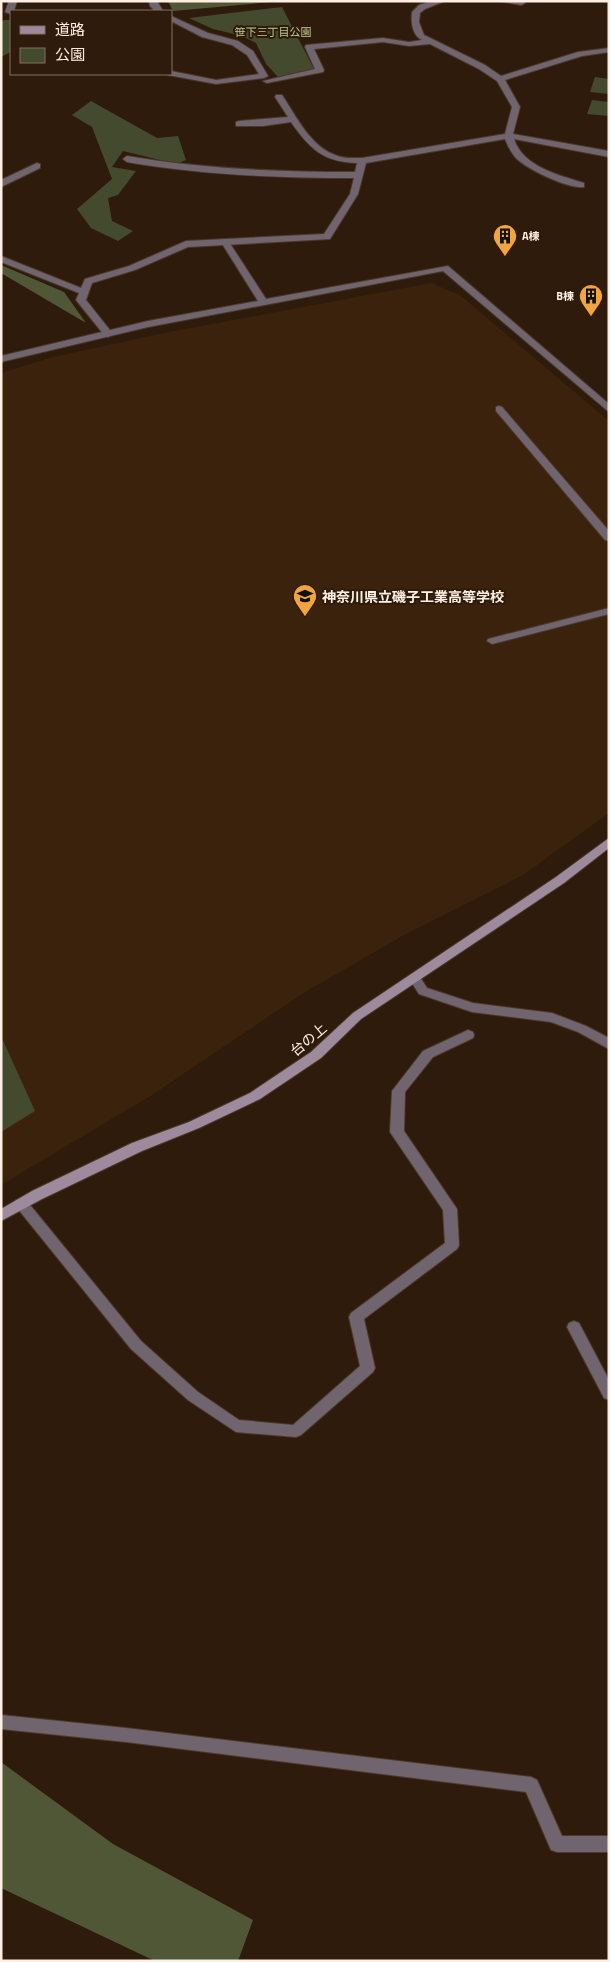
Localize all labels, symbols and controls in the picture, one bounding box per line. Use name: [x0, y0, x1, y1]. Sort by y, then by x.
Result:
legend: [10, 10, 172, 75]
text: 道路: [55, 18, 85, 41]
park label: 笹下三丁目公園: [235, 24, 312, 40]
text: 公園: [55, 43, 85, 66]
building icon: A棟: [492, 223, 518, 257]
place label: A棟: [522, 228, 540, 244]
building icon: B棟: [578, 283, 604, 317]
place label: B棟: [556, 288, 574, 304]
school or university icon: 神奈川県立磯子工業高等学校: [292, 583, 318, 617]
place label: 神奈川県立磯子工業高等学校: [322, 586, 504, 607]
street label: 台の上: [285, 1017, 331, 1061]

